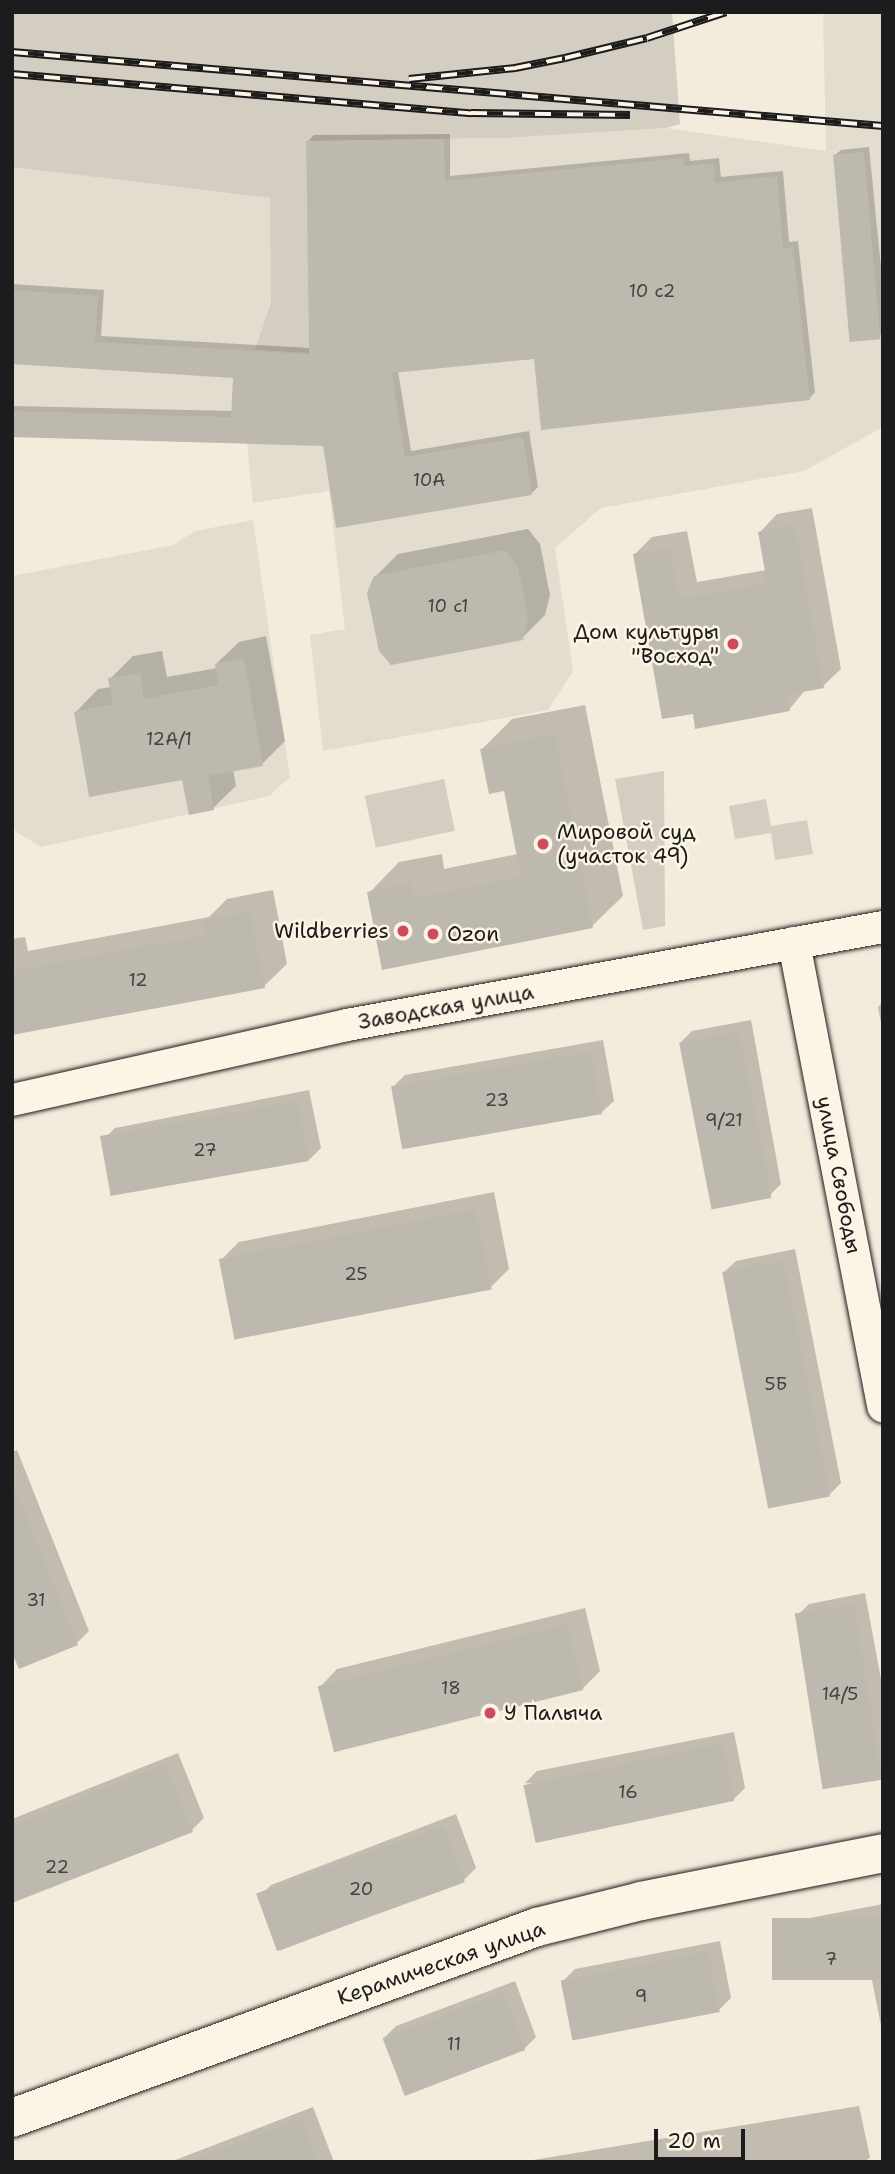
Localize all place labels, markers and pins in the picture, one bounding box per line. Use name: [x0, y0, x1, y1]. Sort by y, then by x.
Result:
place label: Дом культуры "Восход": [574, 619, 719, 669]
marker: Дом культуры "Восход": [725, 636, 741, 652]
place label: Мировой суд (участок 49): [557, 819, 696, 869]
marker: Мировой суд (участок 49): [535, 836, 551, 852]
place label: Wildberries: [274, 918, 389, 944]
place label: Ozon: [447, 921, 499, 947]
marker: Wildberries: [395, 923, 411, 939]
marker: Ozon: [425, 926, 441, 942]
place label: У Палыча: [504, 1700, 602, 1726]
marker: У Палыча: [482, 1705, 498, 1721]

